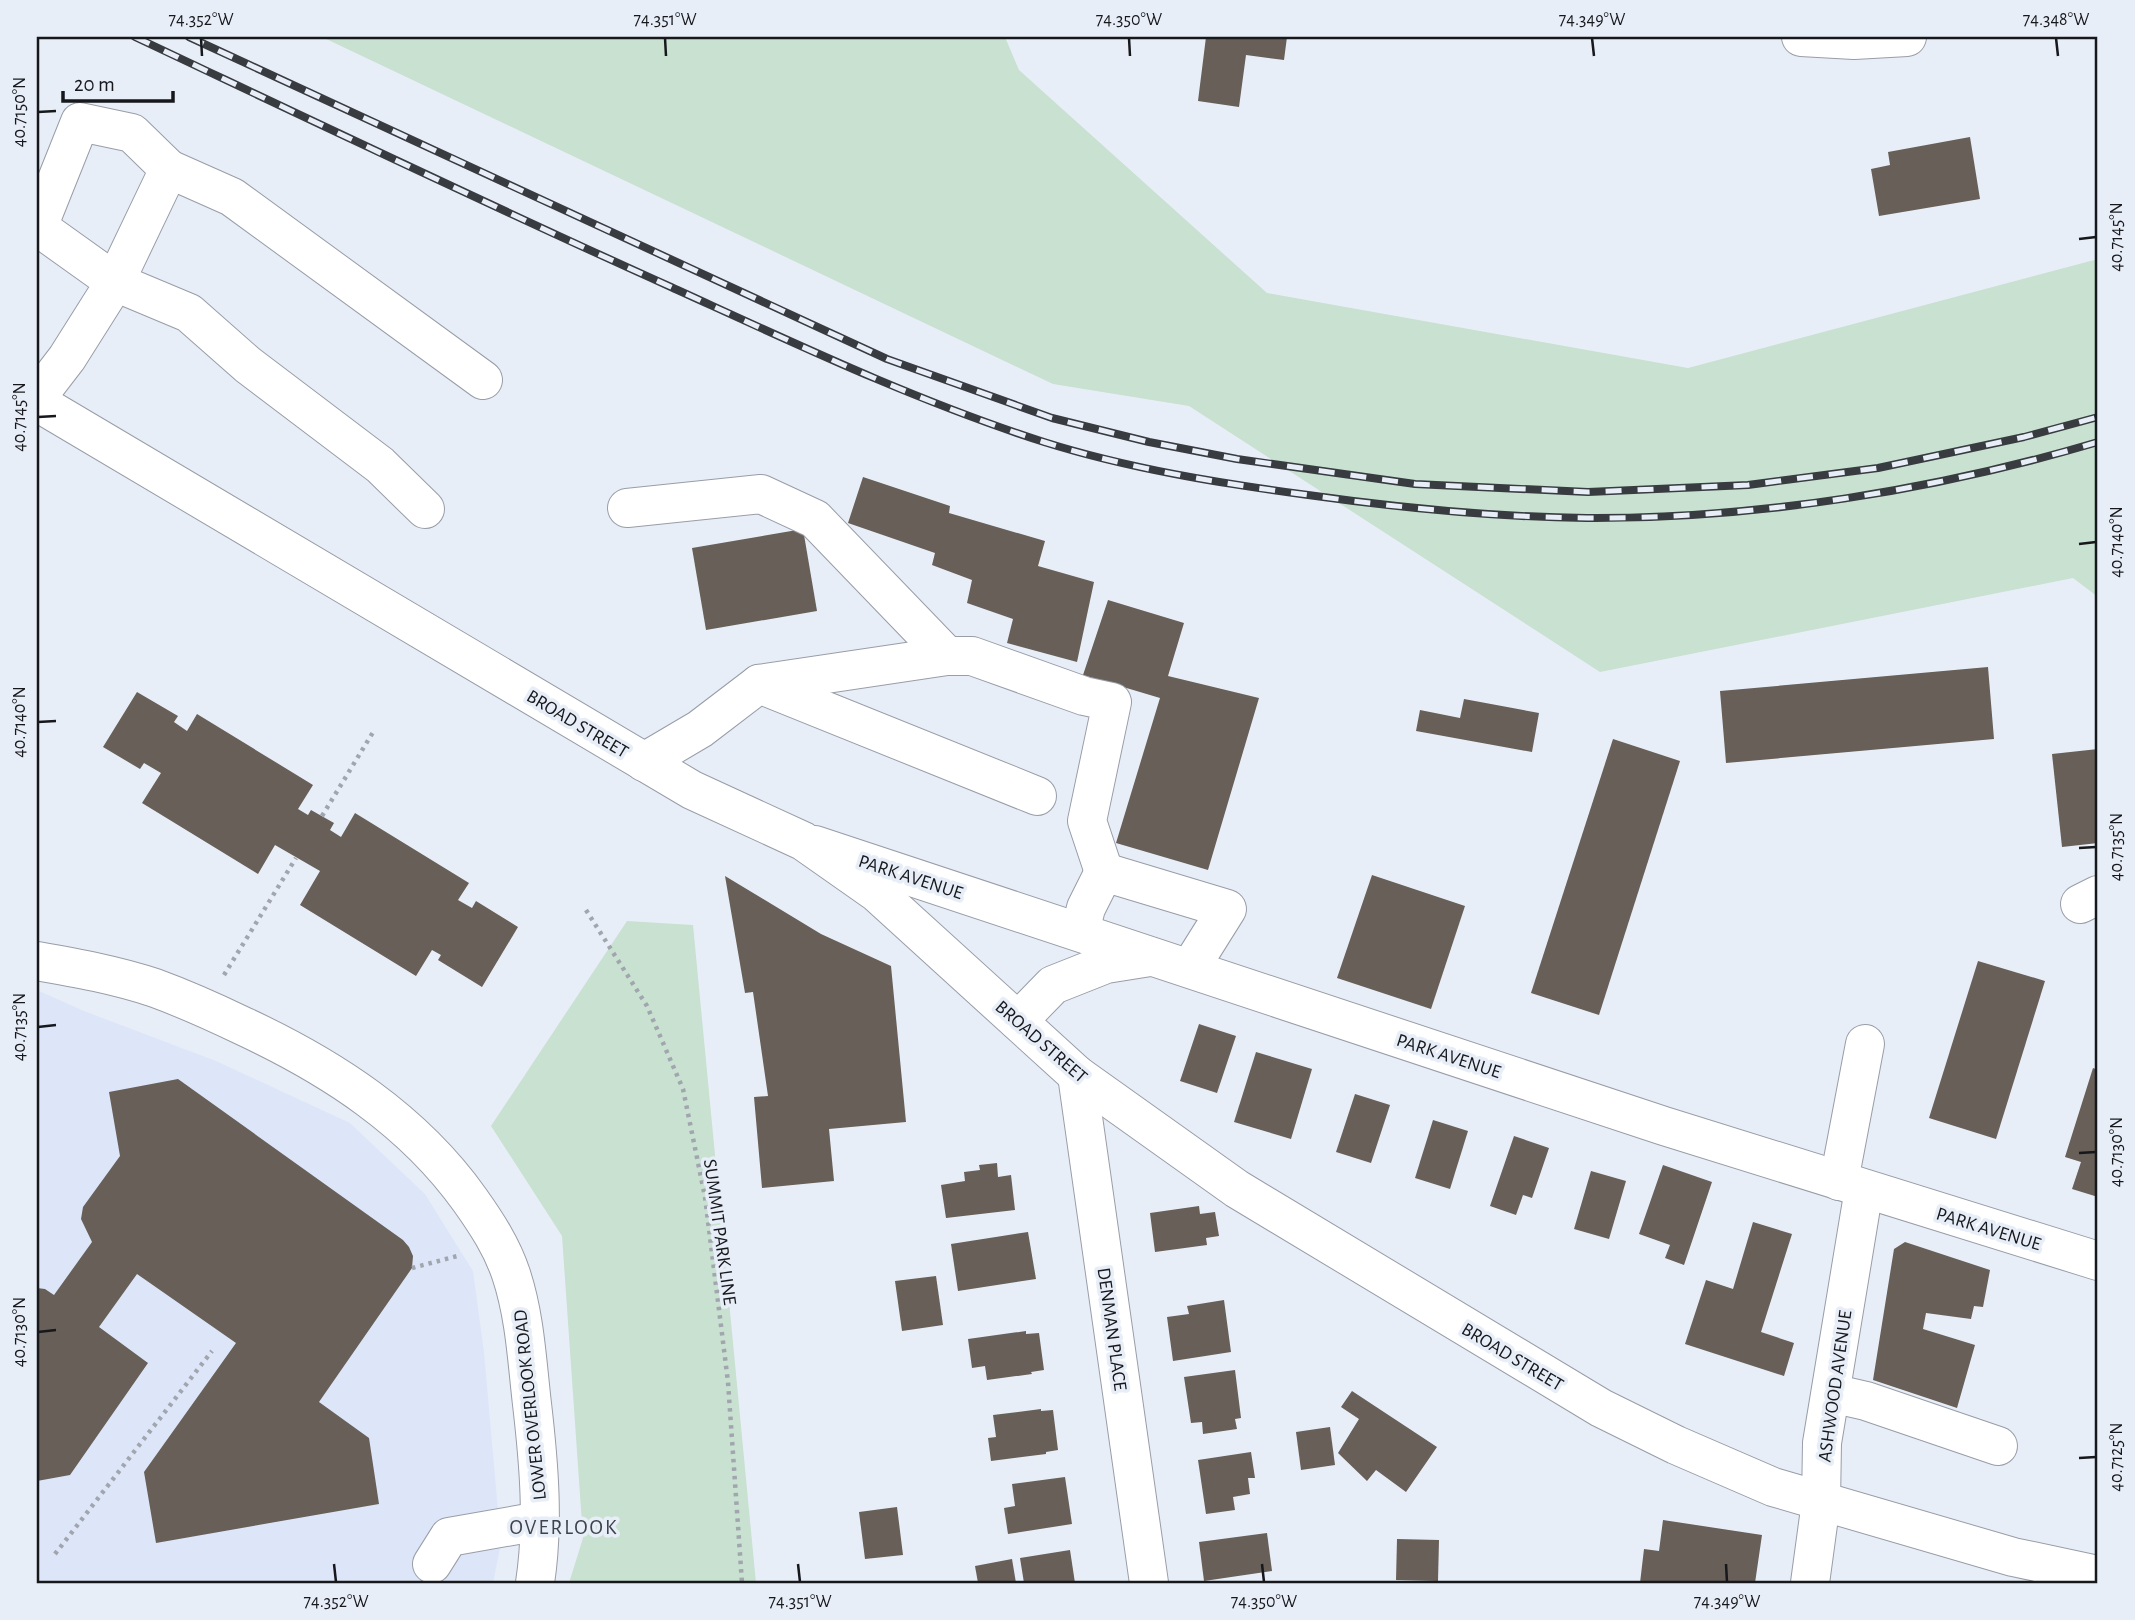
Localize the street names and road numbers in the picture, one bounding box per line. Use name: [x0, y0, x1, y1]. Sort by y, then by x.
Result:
street label: BROAD STREET: [523, 687, 631, 762]
street label: PARK AVENUE: [856, 852, 965, 903]
street label: BROAD STREET: [991, 997, 1091, 1087]
street label: PARK AVENUE: [1394, 1031, 1503, 1082]
street label: SUMMIT PARK LINE: [700, 1158, 739, 1306]
street label: PARK AVENUE: [1934, 1204, 2043, 1254]
street label: DENMAN PLACE: [1093, 1266, 1130, 1392]
street label: LOWER OVERLOOK ROAD: [511, 1309, 550, 1501]
street label: ASHWOOD AVENUE: [1815, 1309, 1856, 1463]
street label: BROAD STREET: [1458, 1320, 1566, 1395]

